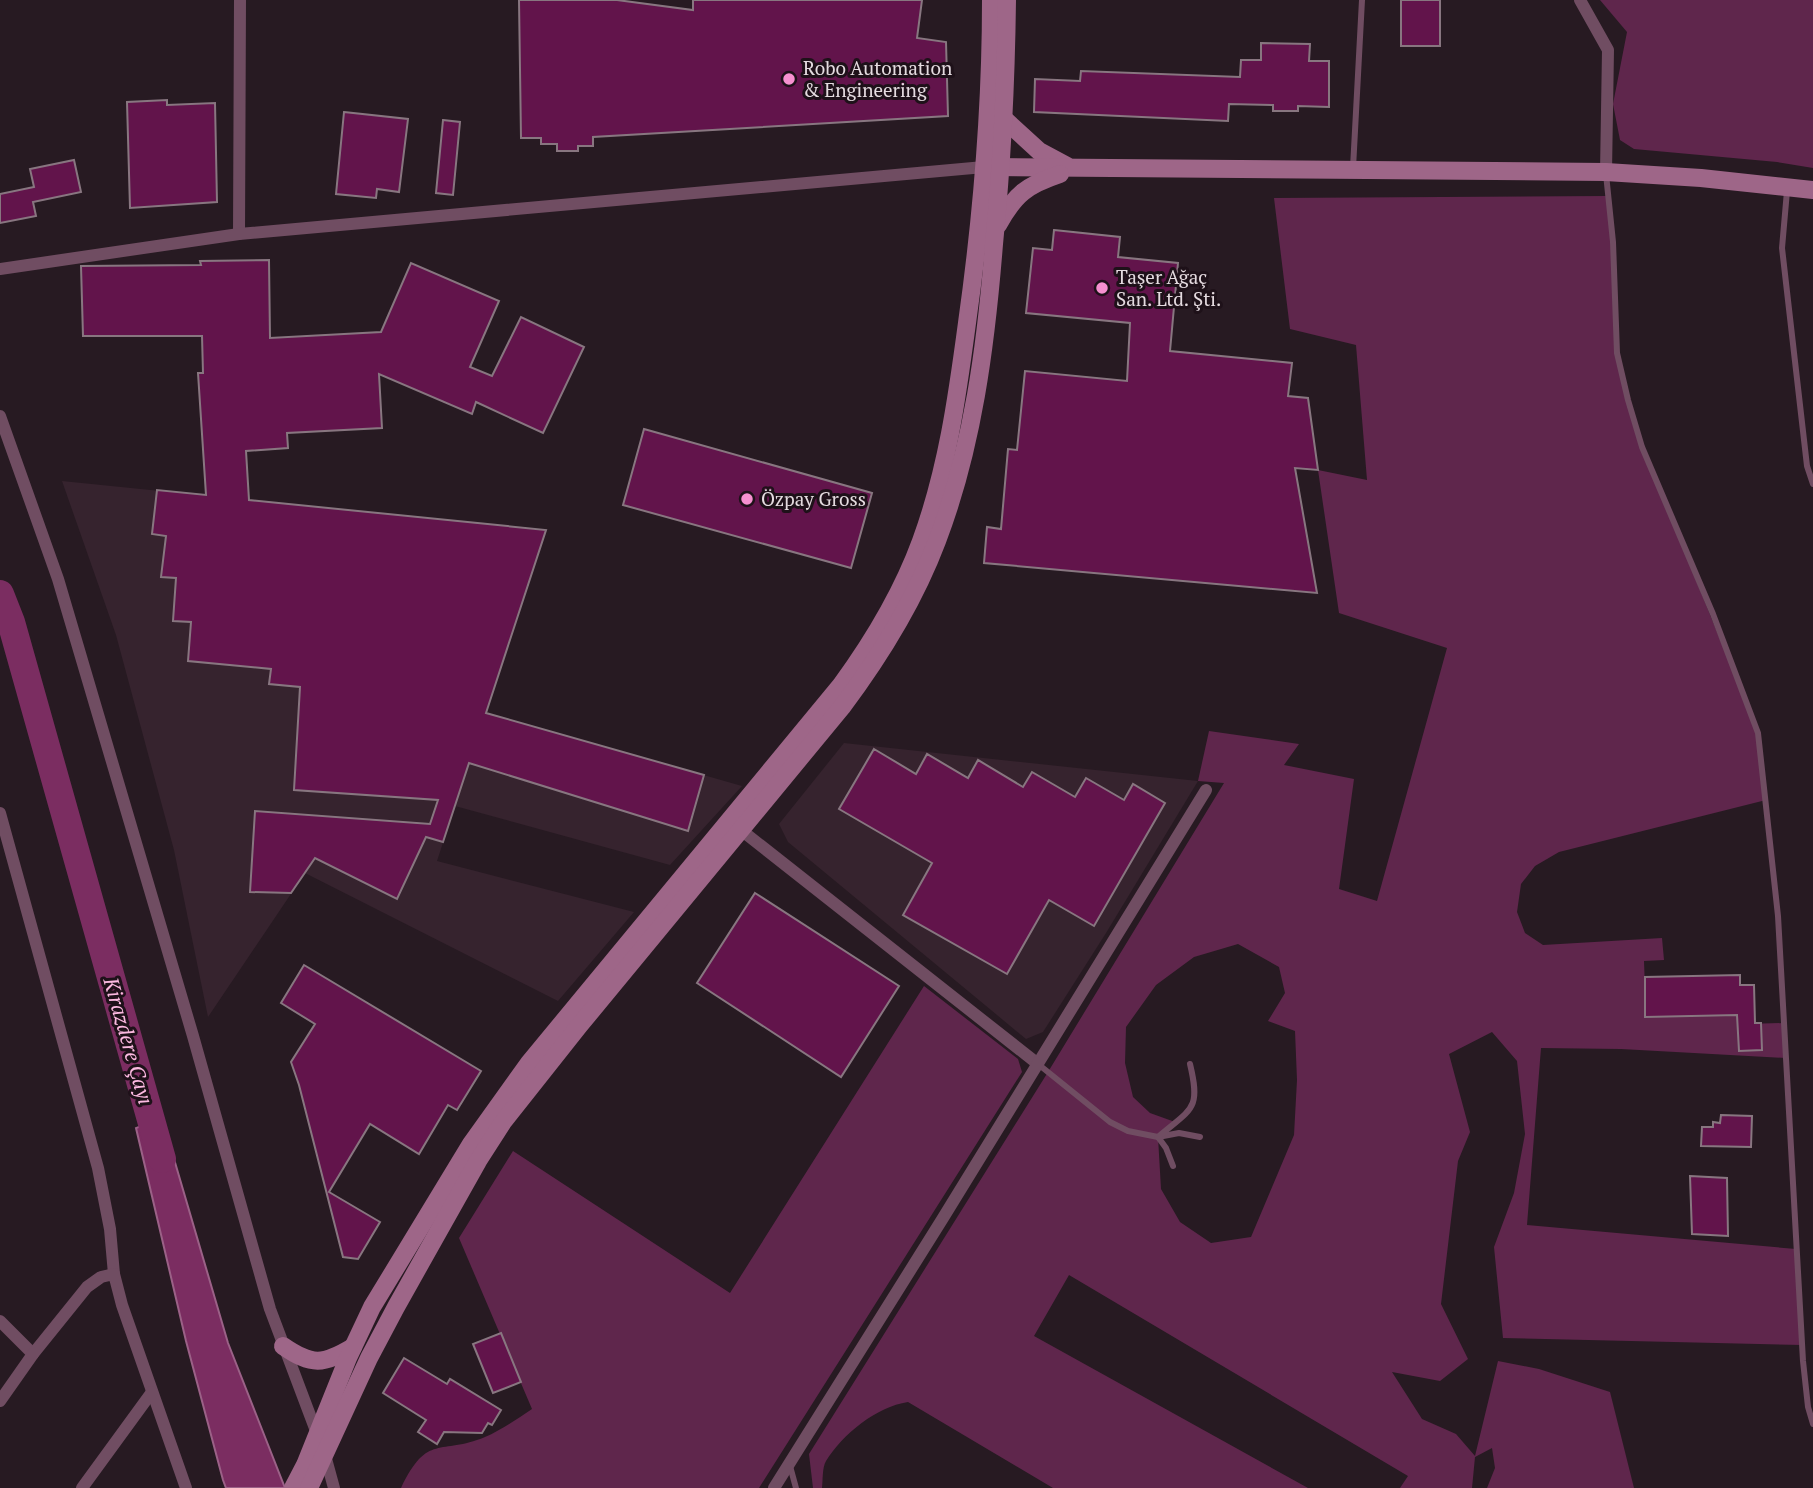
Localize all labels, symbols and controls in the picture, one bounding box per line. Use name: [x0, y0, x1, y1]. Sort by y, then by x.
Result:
place label: Robo Automation & Engineering: [803, 55, 952, 102]
marker: Robo Automation & Engineering: [781, 71, 797, 87]
place label: Taşer Ağaç San. Ltd. Şti.: [1116, 264, 1221, 311]
marker: Taşer Ağaç San. Ltd. Şti.: [1094, 280, 1110, 296]
place label: Özpay Gross: [761, 486, 866, 511]
marker: Özpay Gross: [739, 491, 755, 507]
water label: Kirazdere Çayı: [97, 973, 160, 1107]

